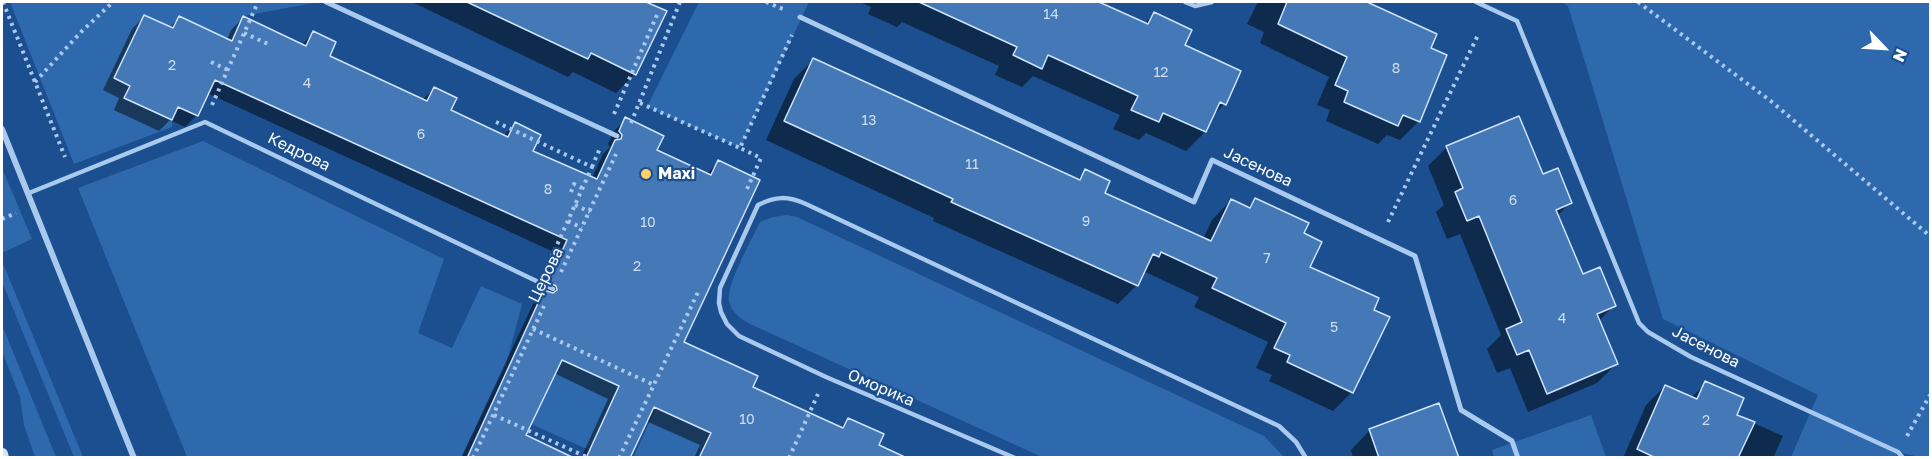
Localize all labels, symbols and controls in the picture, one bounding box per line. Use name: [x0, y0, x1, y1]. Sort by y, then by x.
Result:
house number: 14: [1043, 7, 1059, 23]
north arrow: [1854, 18, 1914, 78]
text: N: [1889, 46, 1912, 65]
house number: 2: [168, 58, 176, 74]
house number: 8: [1392, 61, 1400, 77]
house number: 12: [1154, 65, 1168, 81]
house number: 4: [303, 76, 311, 92]
house number: 13: [862, 113, 876, 129]
house number: 6: [417, 127, 425, 143]
street label: Кедрова: [265, 129, 333, 175]
street label: Јасенова: [1221, 143, 1295, 191]
house number: 11: [965, 157, 979, 173]
place label: Maxi: [658, 164, 695, 184]
marker: Maxi: [639, 167, 653, 181]
house number: 8: [544, 182, 552, 198]
house number: 6: [1509, 193, 1517, 209]
house number: 9: [1082, 214, 1090, 230]
house number: 10: [640, 215, 656, 231]
street label: Церова: [524, 244, 568, 306]
house number: 7: [1263, 251, 1271, 267]
house number: 2: [633, 259, 641, 275]
house number: 4: [1558, 311, 1566, 327]
house number: 5: [1330, 320, 1338, 336]
street label: Јасенова: [1669, 322, 1743, 372]
street label: Оморика: [845, 365, 917, 411]
house number: 10: [739, 412, 755, 428]
house number: 2: [1702, 413, 1710, 429]

